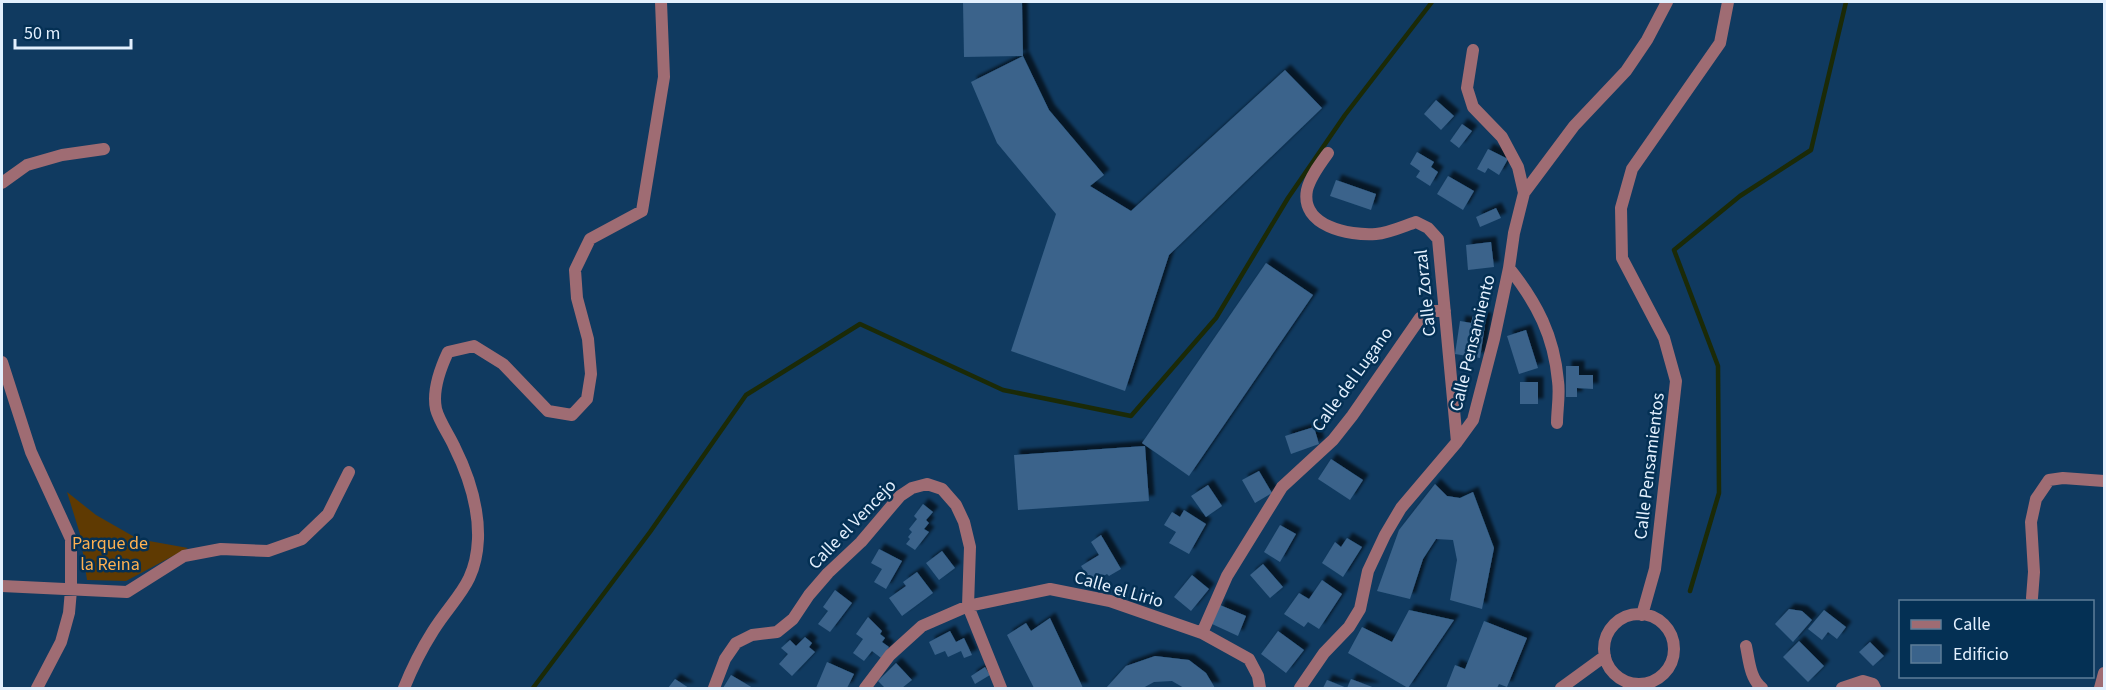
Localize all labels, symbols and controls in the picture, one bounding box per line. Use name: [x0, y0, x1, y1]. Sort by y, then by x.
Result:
scale bar: [15, 12, 130, 50]
text: 50 m: [24, 21, 60, 46]
street label: Calle Zorzal: [1409, 248, 1442, 338]
street label: Calle Pensamiento: [1443, 272, 1502, 414]
street label: Calle del Lugano: [1306, 322, 1399, 437]
street label: Calle Pensamientos: [1628, 391, 1671, 541]
street label: Calle el Vencejo: [803, 474, 902, 575]
park label: Parque de la Reina: [72, 531, 148, 577]
street label: Calle el Lirio: [1071, 565, 1166, 614]
legend: [1899, 600, 2094, 678]
text: Calle: [1953, 612, 1991, 637]
text: Edificio: [1953, 642, 2009, 667]

